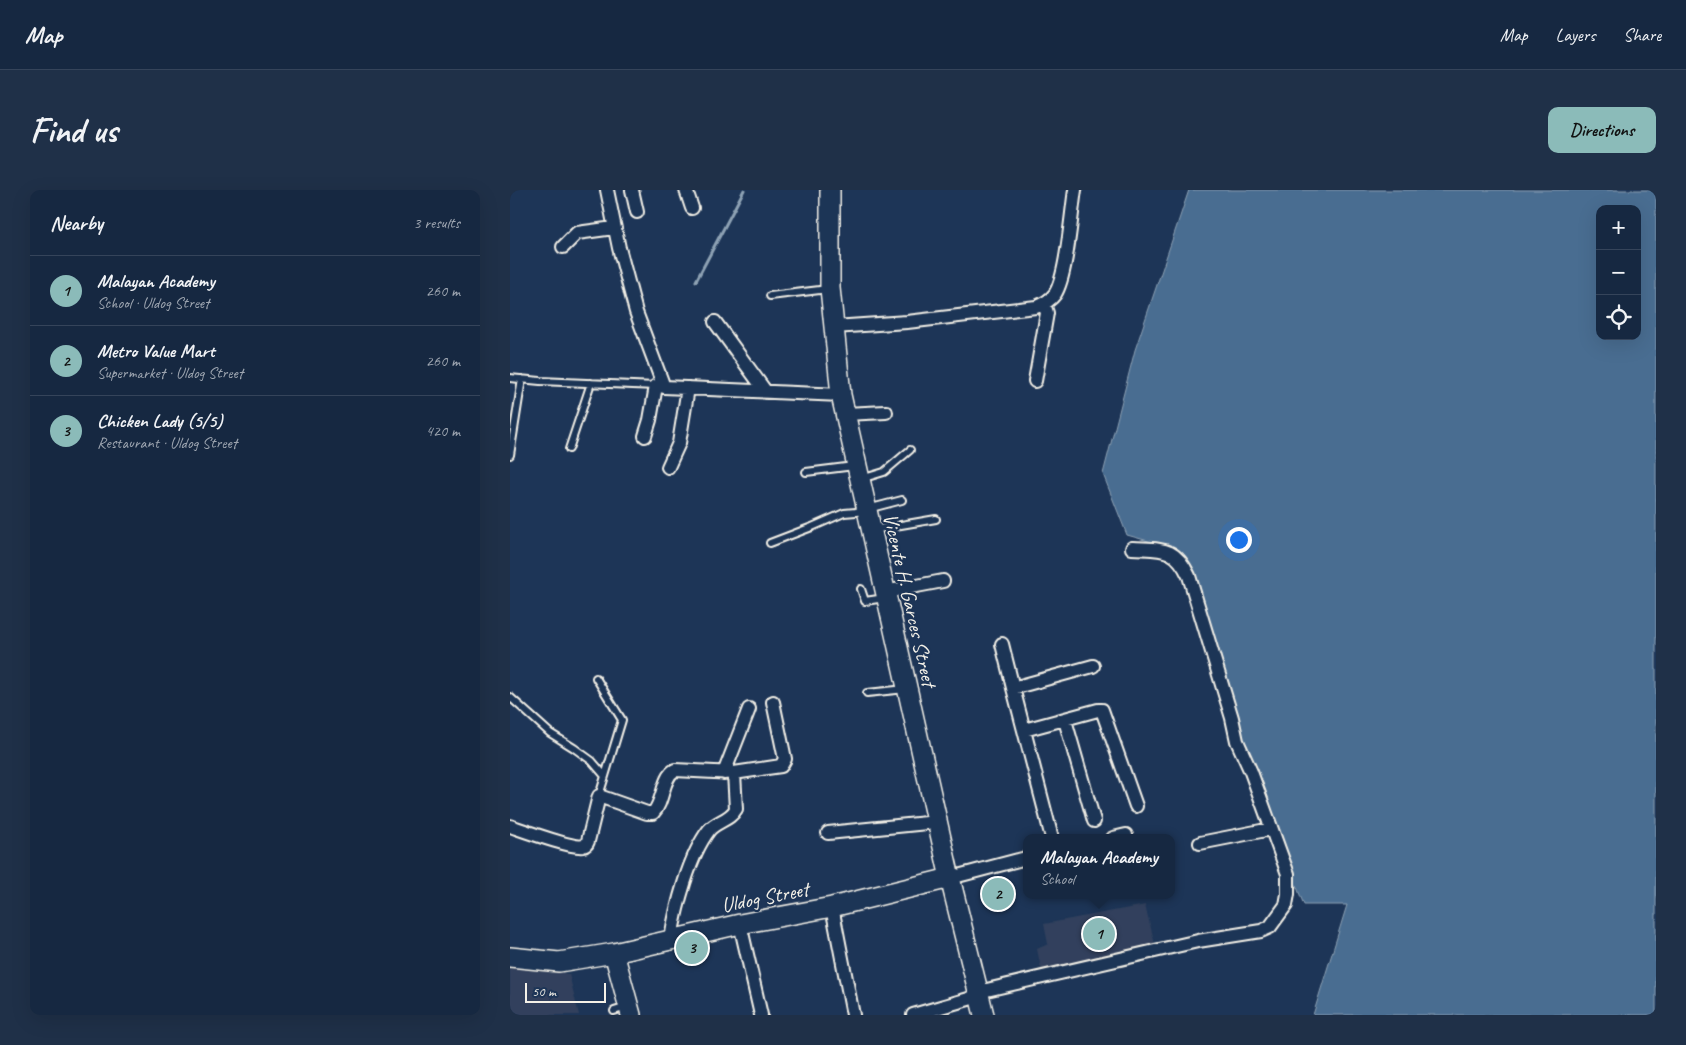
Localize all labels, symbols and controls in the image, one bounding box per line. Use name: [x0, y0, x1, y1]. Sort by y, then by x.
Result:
text: Map: [25, 20, 62, 50]
text: Map: [1500, 24, 1528, 46]
text: Layers: [1556, 24, 1595, 46]
text: Share: [1623, 24, 1661, 46]
button: Directions: [1548, 107, 1656, 153]
text: Find us: [30, 108, 117, 153]
map controls: [1596, 205, 1641, 340]
button: +: [1596, 205, 1641, 250]
text: Nearby: [50, 210, 103, 236]
text: 3 results: [413, 213, 460, 233]
button: −: [1596, 250, 1641, 295]
text: Malayan Academy: [97, 269, 215, 293]
text: 1: [62, 281, 70, 301]
text: 260 m: [426, 281, 460, 301]
text: School · Uldog Street: [97, 293, 209, 313]
button: locate: [1596, 295, 1641, 340]
text: Metro Value Mart: [97, 339, 215, 363]
text: 2: [62, 351, 70, 371]
text: 260 m: [426, 351, 460, 371]
text: Supermarket · Uldog Street: [97, 363, 243, 383]
text: Chicken Lady (5/5): [97, 409, 222, 433]
text: 3: [62, 421, 70, 441]
text: 420 m: [426, 421, 460, 441]
text: Restaurant · Uldog Street: [97, 433, 237, 453]
street label: Vicente H. Garces Street: [877, 511, 943, 692]
your location: [1226, 527, 1252, 553]
popup: [1023, 834, 1175, 899]
text: Malayan Academy: [1040, 845, 1158, 869]
text: School: [1040, 869, 1075, 889]
street label: Uldog Street: [719, 875, 814, 918]
pin: 2: [982, 875, 1014, 913]
pin: 1: [1083, 915, 1115, 953]
pin: 3: [676, 929, 708, 967]
scale bar: [525, 980, 606, 1003]
text: 50 m: [532, 983, 556, 1000]

